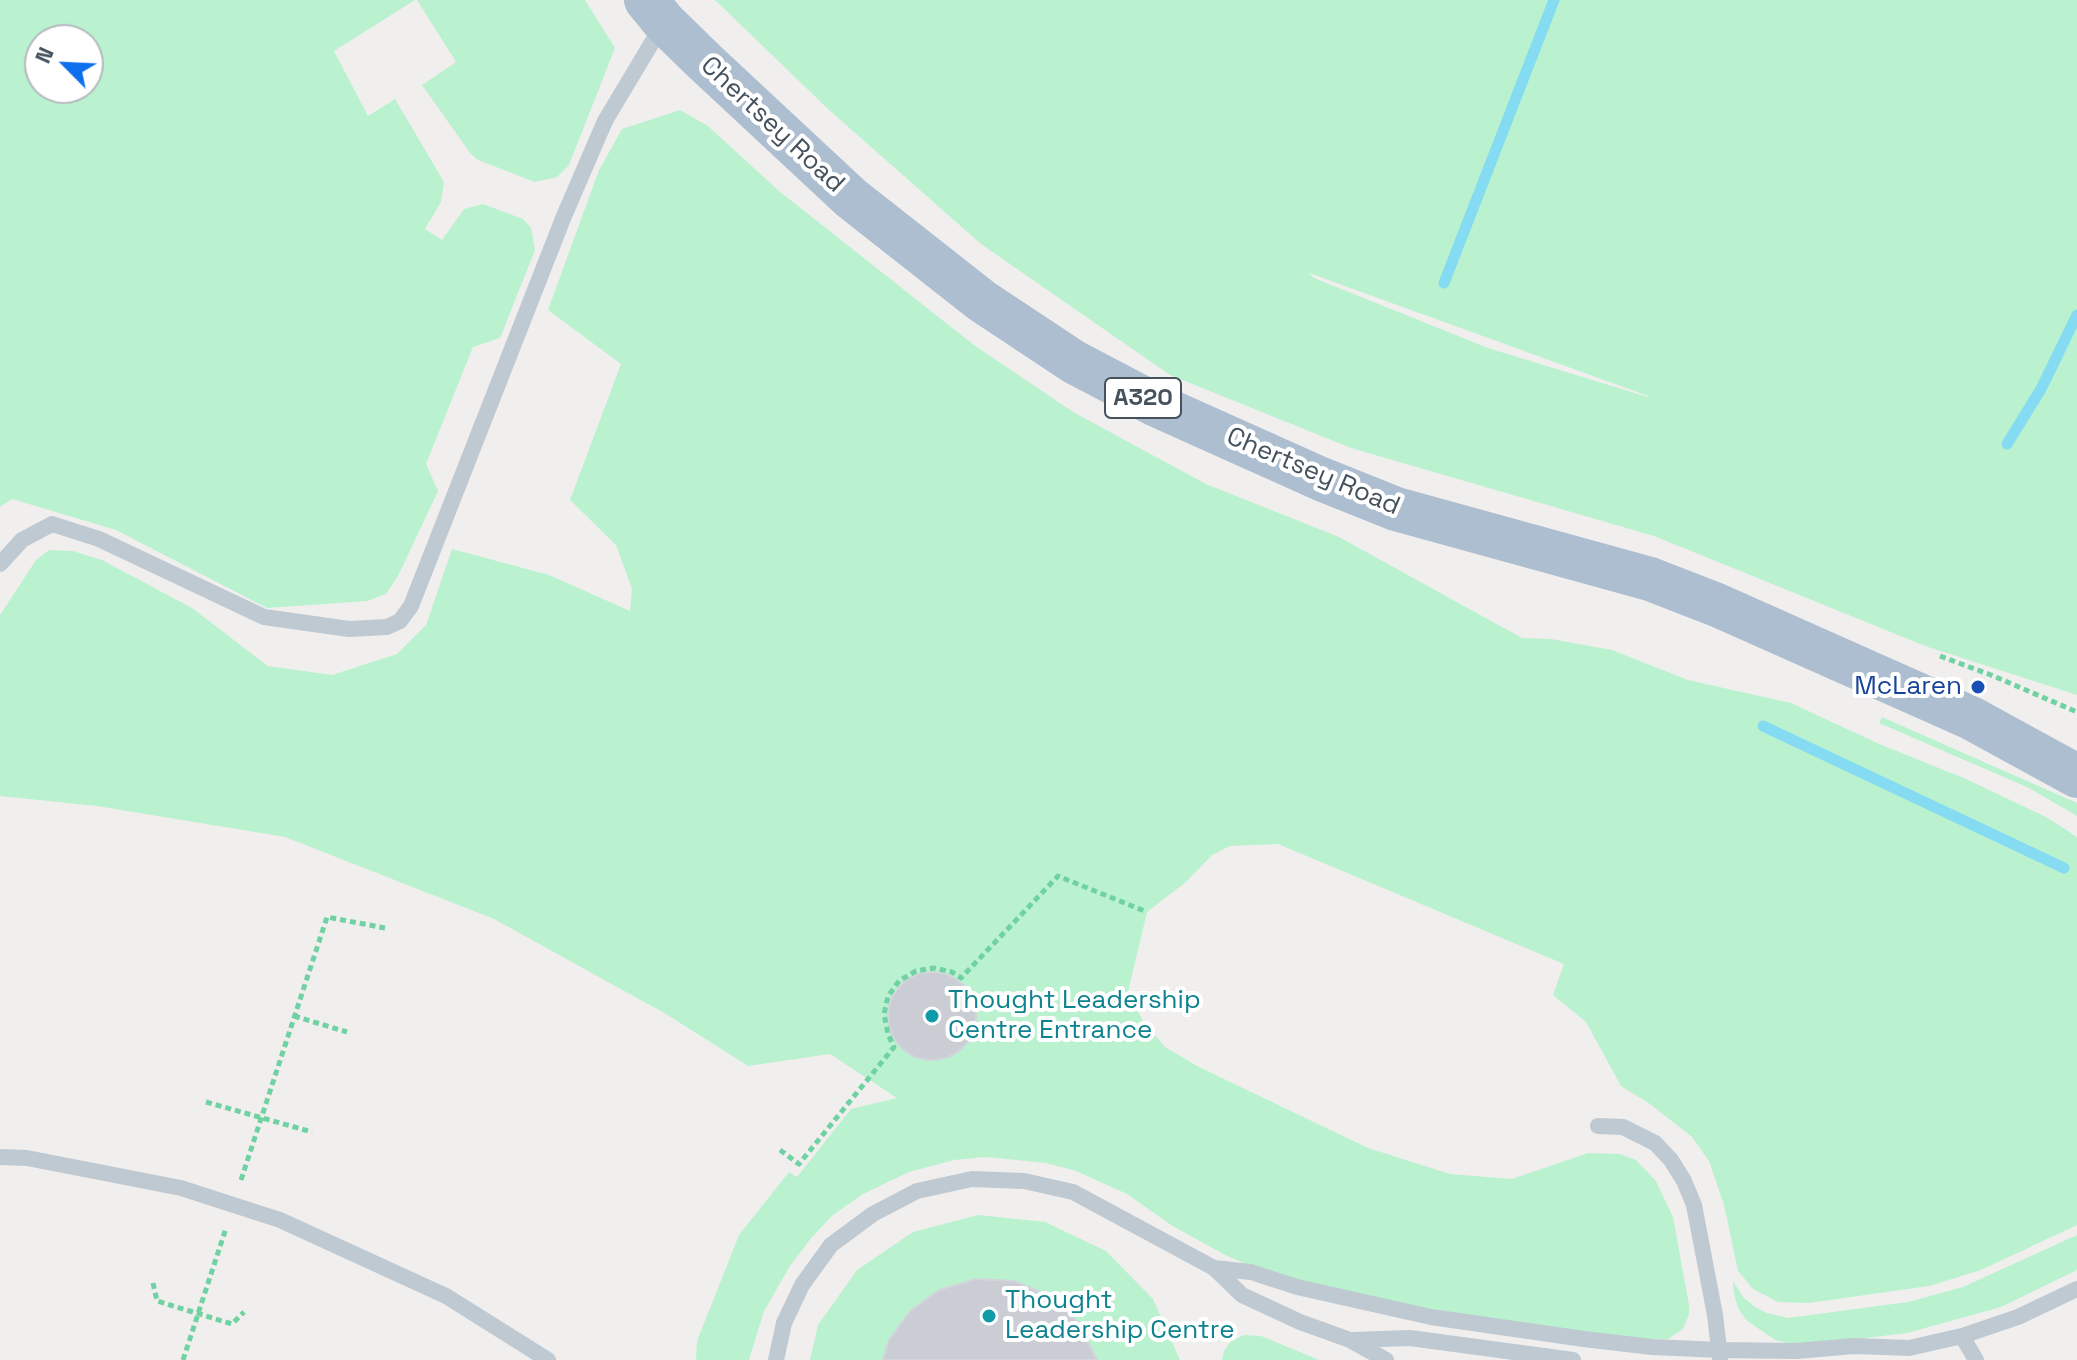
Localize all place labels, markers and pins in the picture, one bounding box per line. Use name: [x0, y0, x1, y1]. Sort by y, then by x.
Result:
place label: McLaren: [1854, 671, 1962, 703]
marker: McLaren: [1969, 678, 1987, 696]
place label: Thought Leadership Centre Entrance: [948, 985, 1201, 1046]
marker: Thought Leadership Centre Entrance: [923, 1007, 941, 1025]
place label: Thought Leadership Centre: [1005, 1285, 1235, 1346]
marker: Thought Leadership Centre: [980, 1307, 998, 1325]

